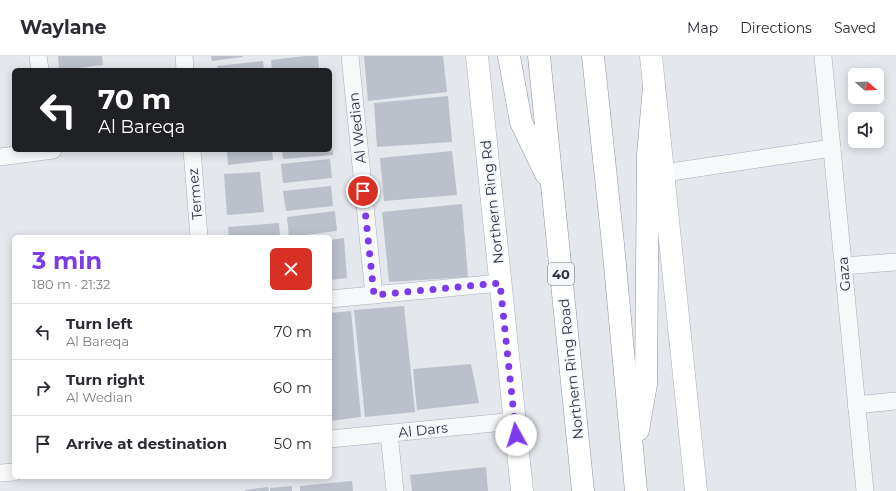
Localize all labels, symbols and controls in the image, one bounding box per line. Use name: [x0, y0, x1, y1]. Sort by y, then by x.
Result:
text: Waylane: [20, 16, 107, 39]
text: Map: [687, 19, 718, 37]
text: Directions: [740, 19, 812, 37]
text: Saved: [834, 19, 876, 37]
north arrow: [848, 68, 884, 104]
map controls: [848, 68, 884, 148]
text: 70 m: [98, 82, 171, 116]
icon: left: [32, 84, 84, 136]
street label: Al Wedian: [344, 91, 370, 165]
button: sound: [848, 112, 884, 148]
text: Al Bareqa: [98, 116, 185, 138]
street label: Northern Ring Rd: [477, 139, 507, 265]
street label: Termez: [184, 168, 206, 220]
pin: [346, 174, 380, 208]
icon: arrive: [352, 180, 374, 202]
text: 3 min: [32, 246, 102, 275]
button: close: [270, 248, 312, 290]
street label: Gaza: [834, 256, 854, 292]
road number: 40: [548, 263, 574, 285]
text: 180 m · 21:32: [32, 276, 110, 292]
street label: Northern Ring Road: [555, 298, 587, 440]
text: Turn left: [66, 314, 133, 333]
icon: left: [32, 321, 54, 343]
text: 70 m: [274, 322, 312, 341]
text: Al Bareqa: [66, 333, 129, 349]
text: Turn right: [66, 370, 145, 389]
icon: right: [32, 377, 54, 399]
text: 60 m: [273, 378, 312, 397]
text: Al Wedian: [66, 389, 133, 405]
position arrow: [495, 414, 537, 456]
street label: Al Dars: [397, 418, 449, 442]
icon: arrive: [32, 433, 54, 455]
text: Arrive at destination: [66, 434, 227, 453]
text: 50 m: [274, 434, 312, 453]

